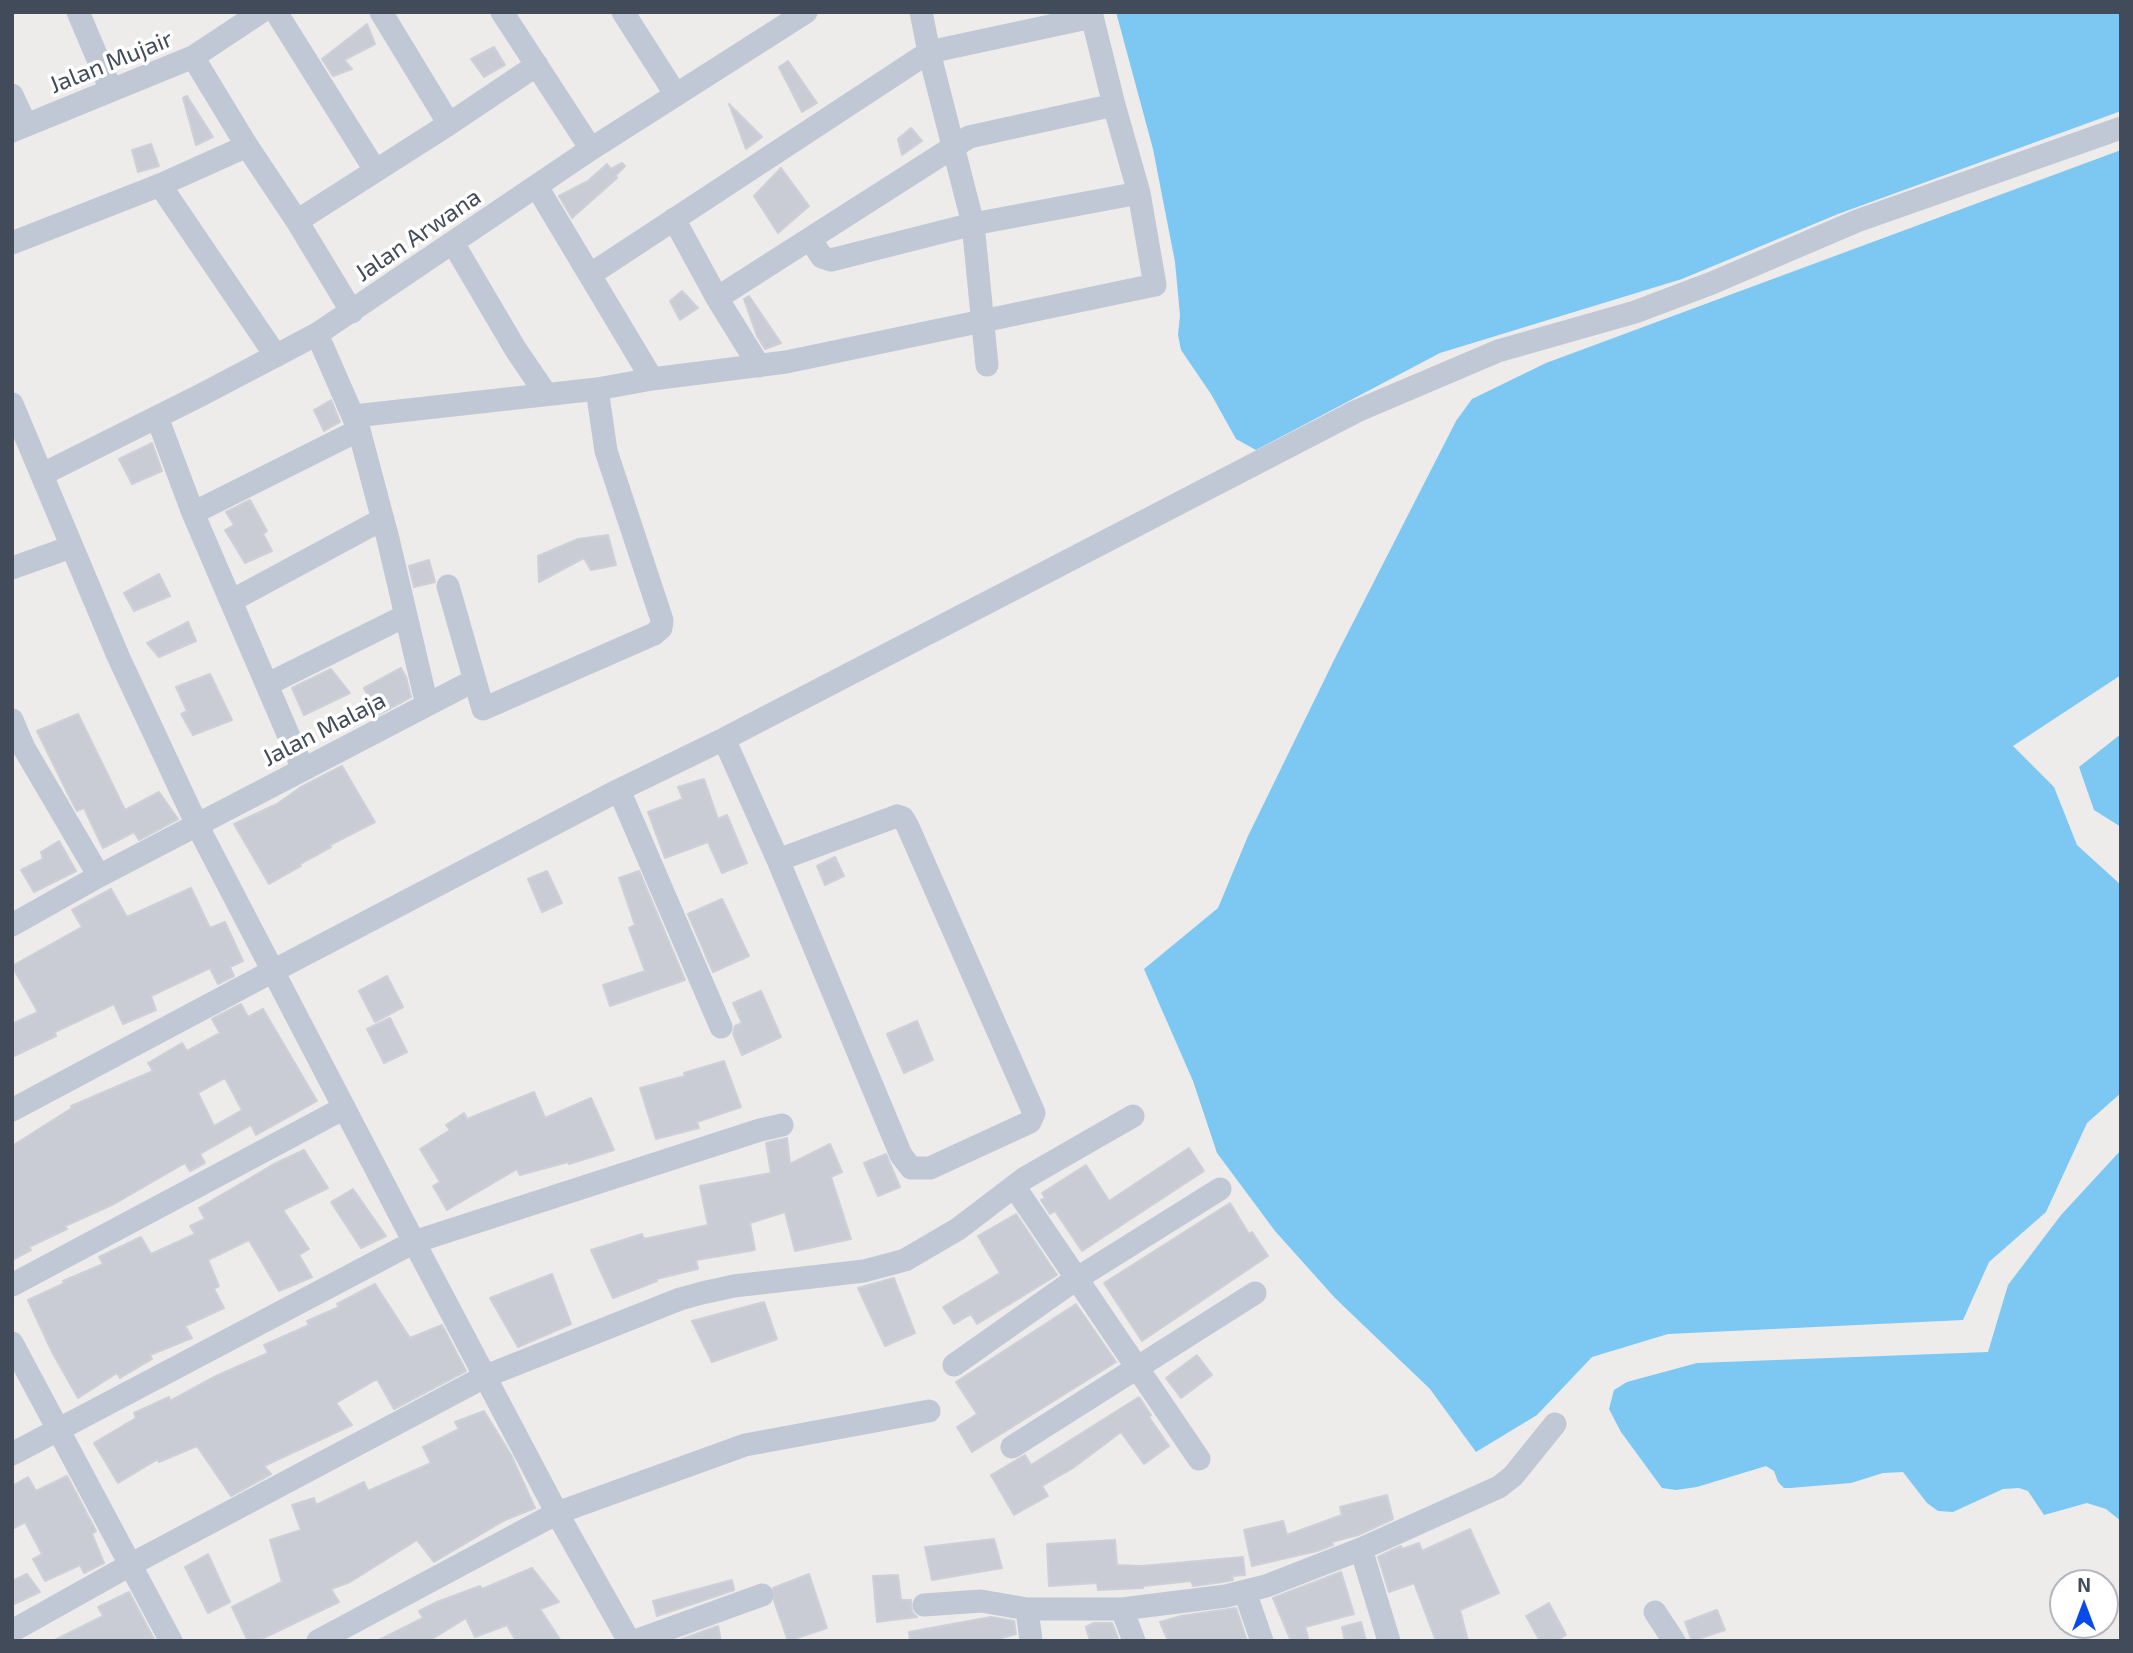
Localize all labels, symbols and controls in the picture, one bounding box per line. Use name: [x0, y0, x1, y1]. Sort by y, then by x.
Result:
street label: Jalan Mujair: [45, 24, 177, 100]
street label: Jalan Arwana: [350, 182, 486, 288]
street label: Jalan Malaja: [257, 686, 391, 772]
north arrow: [2049, 1569, 2119, 1639]
text: N: [2077, 1573, 2091, 1596]

